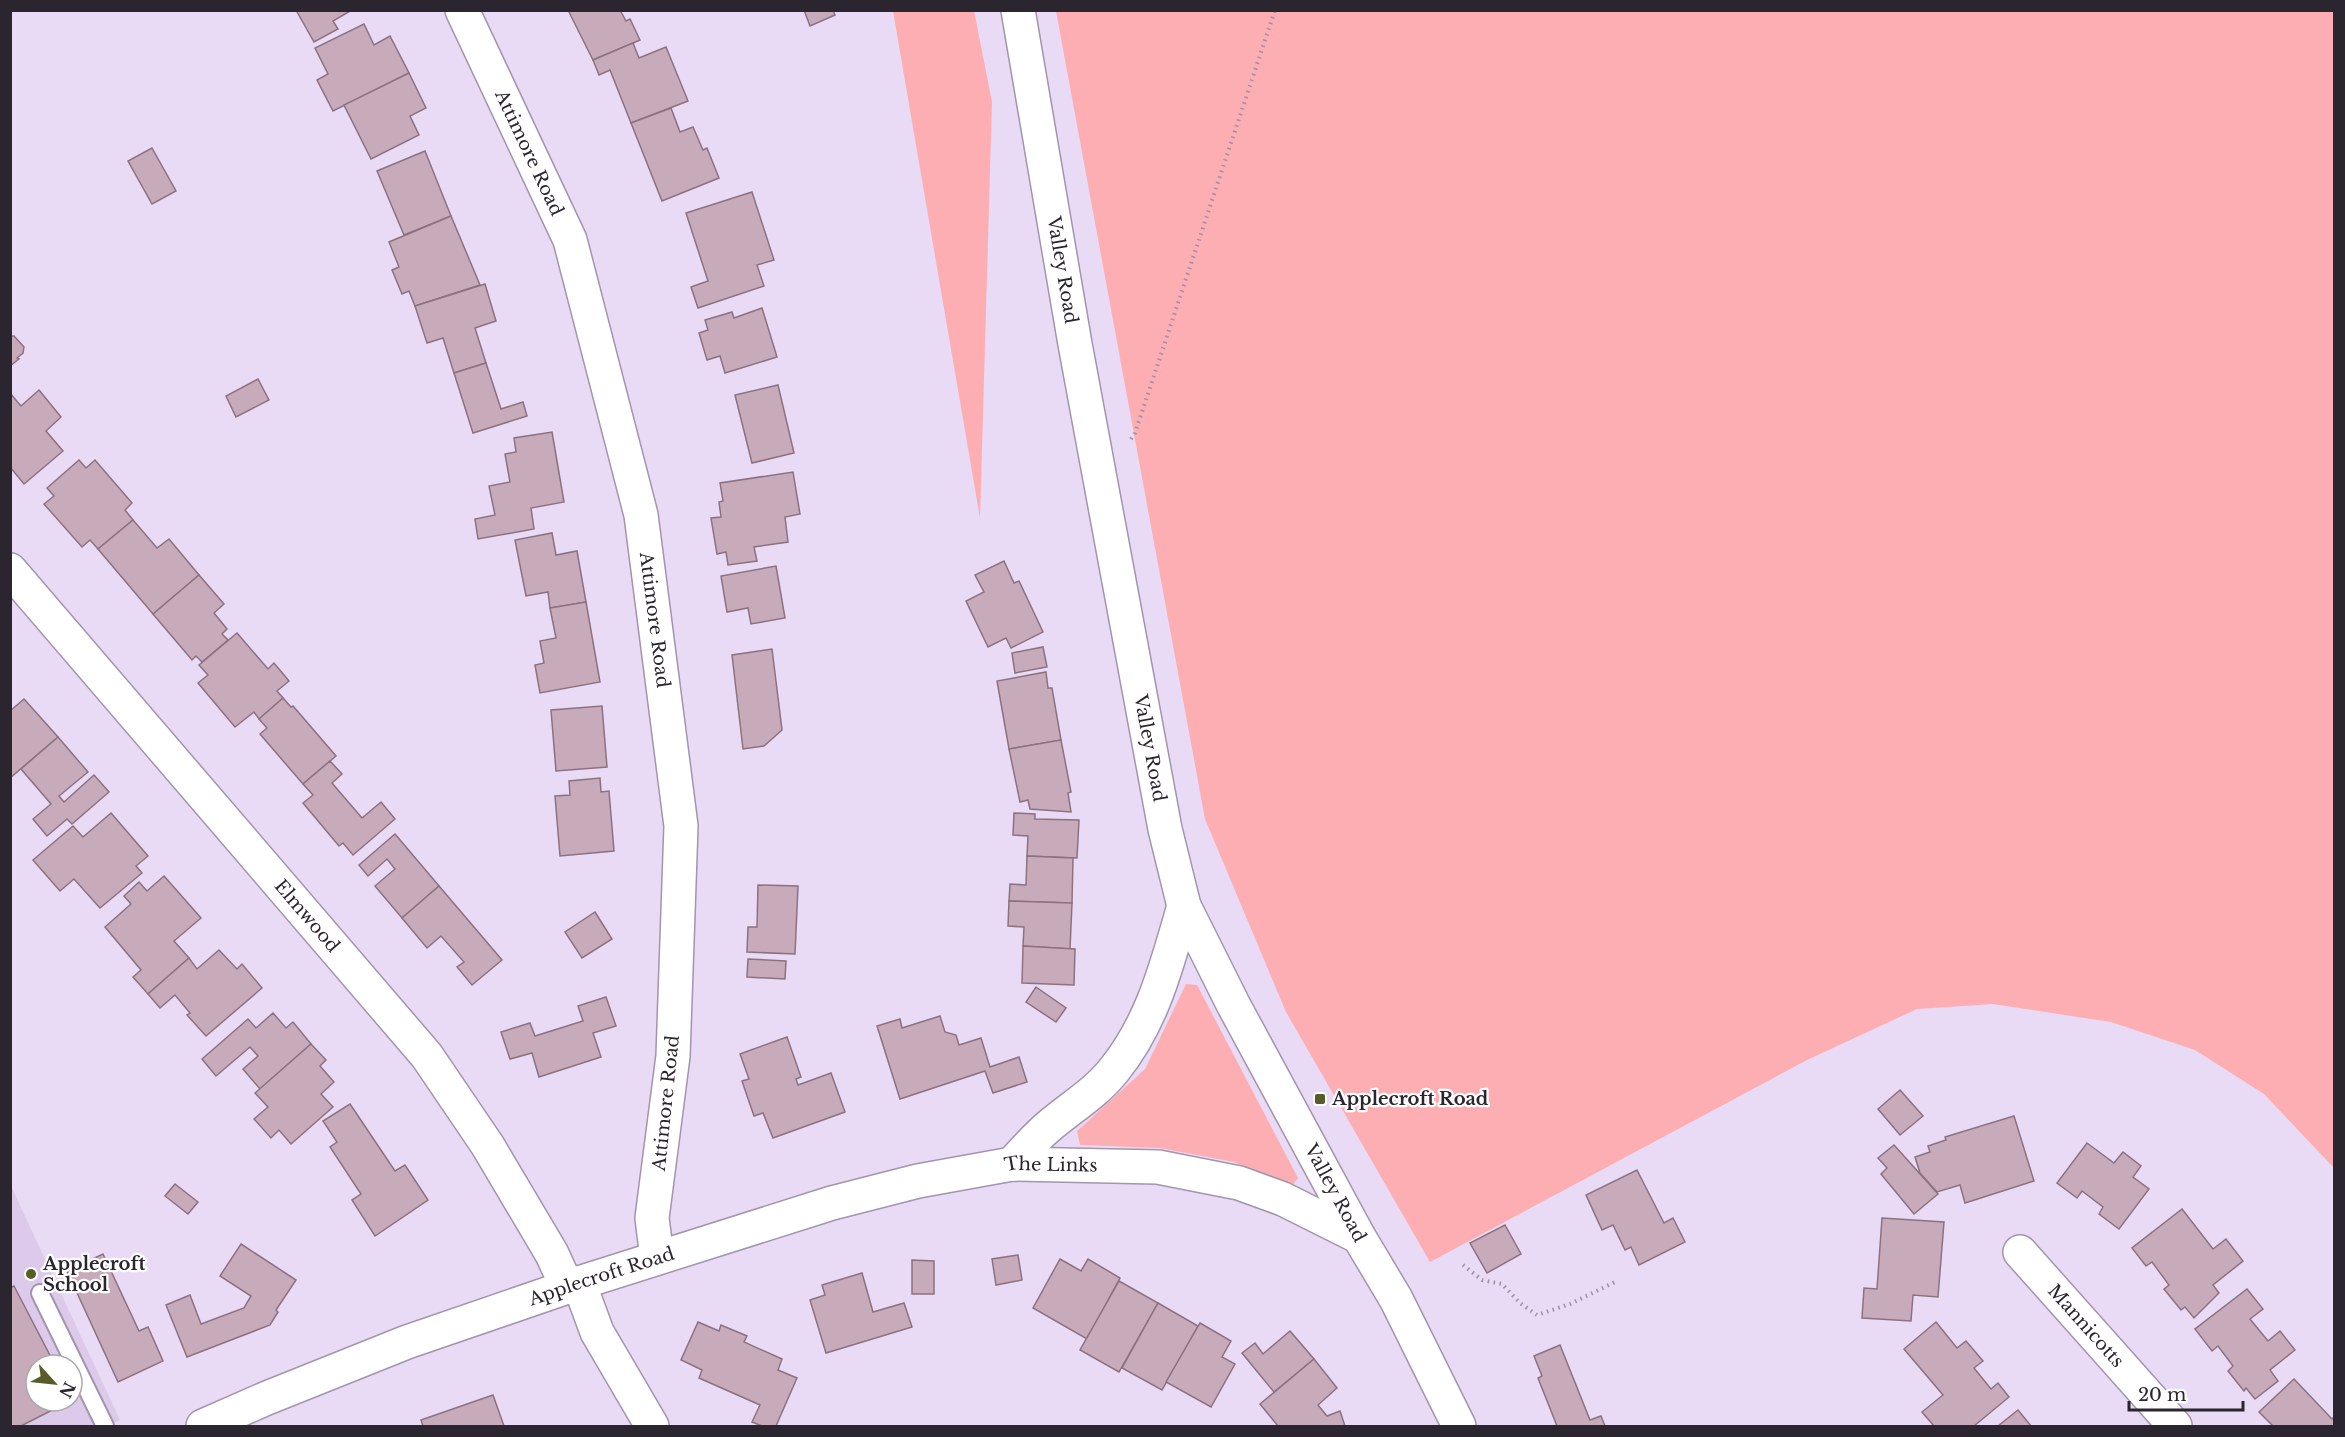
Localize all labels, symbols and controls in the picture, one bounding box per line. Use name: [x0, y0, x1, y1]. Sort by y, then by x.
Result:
street label: Attimore Road: [490, 86, 568, 219]
street label: Valley Road: [1042, 214, 1082, 325]
street label: Attimore Road: [635, 550, 674, 689]
street label: Valley Road: [1129, 692, 1171, 804]
street label: Elmwood: [270, 875, 344, 957]
street label: Attimore Road: [648, 1034, 684, 1173]
place label: Applecroft Road: [1331, 1088, 1489, 1110]
marker: Applecroft Road: [1313, 1092, 1327, 1106]
street label: Valley Road: [1299, 1139, 1371, 1246]
street label: The Links: [1002, 1152, 1098, 1177]
street label: Applecroft Road: [525, 1243, 677, 1311]
place label: Applecroft School: [42, 1253, 145, 1296]
marker: Applecroft School: [24, 1267, 38, 1281]
street label: Mannicotts: [2043, 1280, 2129, 1372]
north arrow: [24, 1353, 84, 1413]
scale bar: [2129, 1374, 2243, 1412]
text: N: [55, 1379, 80, 1401]
text: 20 m: [2138, 1384, 2186, 1406]

